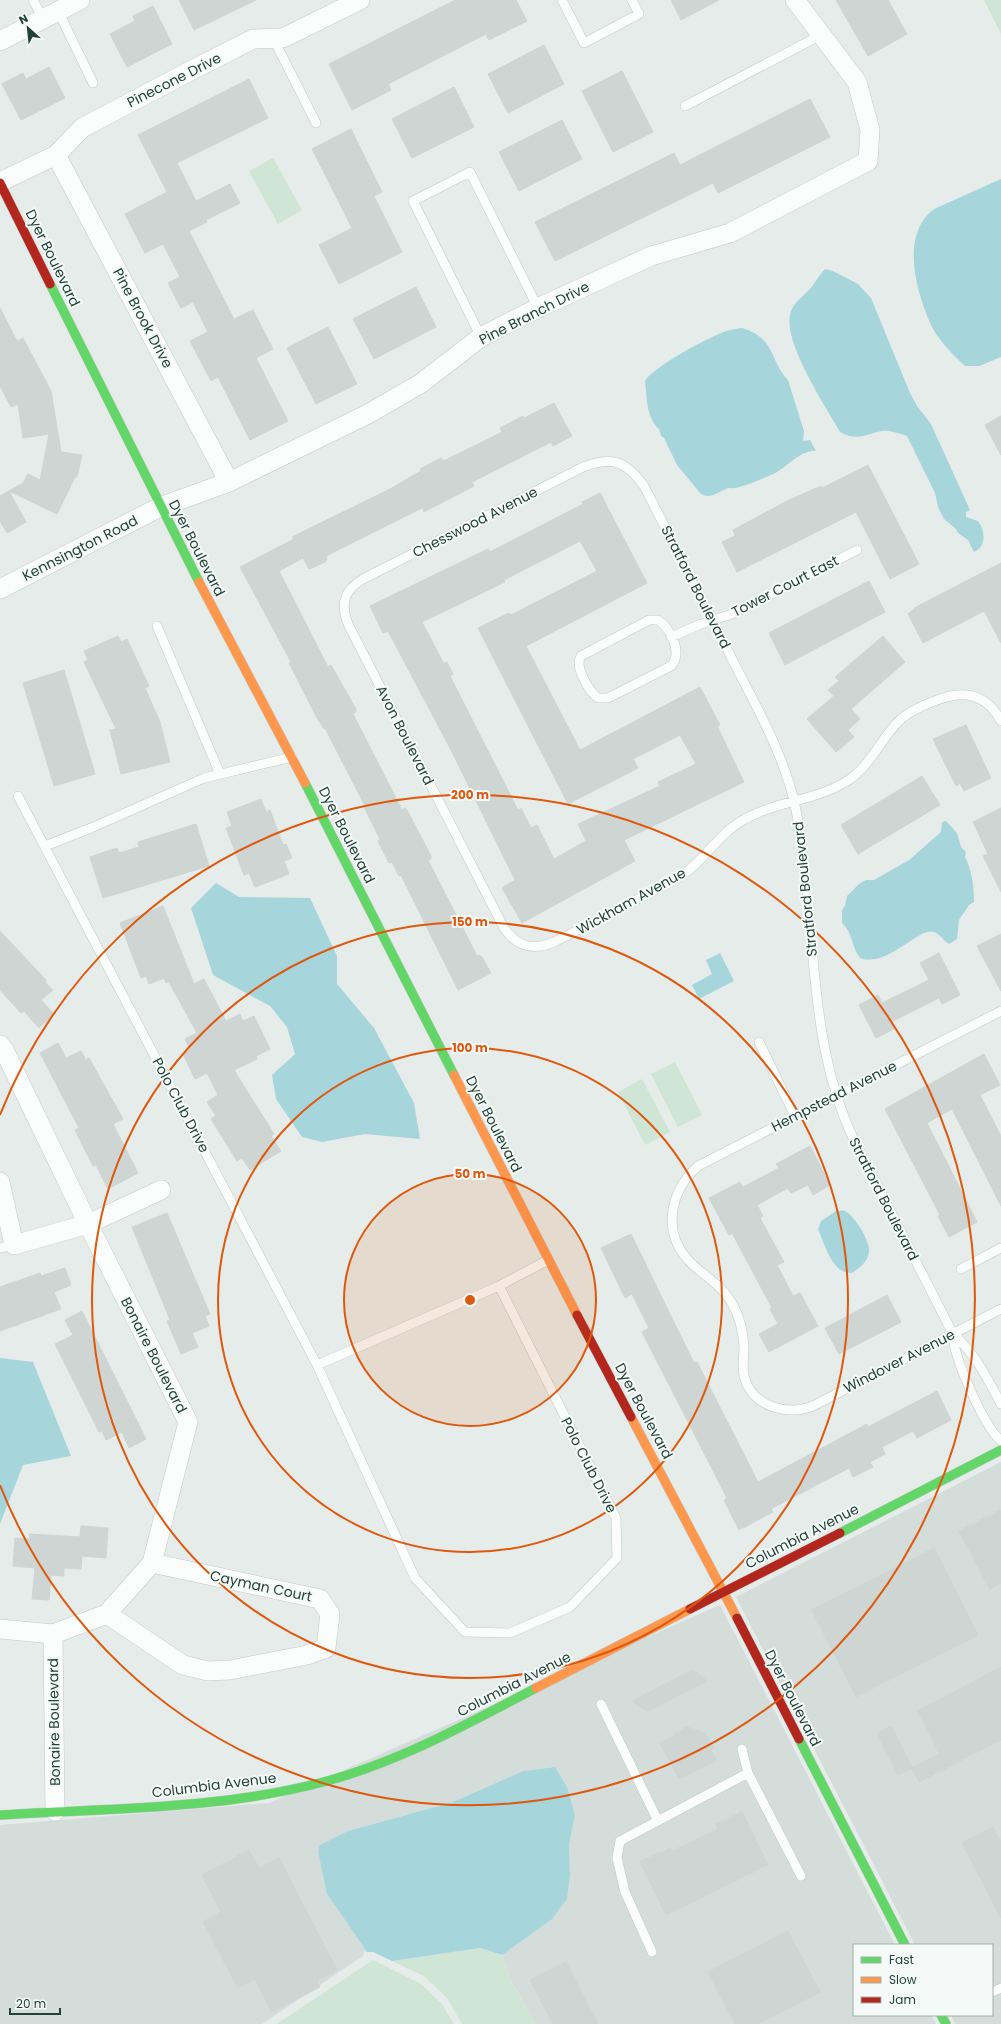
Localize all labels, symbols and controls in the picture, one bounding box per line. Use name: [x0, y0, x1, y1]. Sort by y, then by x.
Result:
north arrow: [8, 8, 48, 48]
text: N: [16, 10, 31, 28]
street label: Pinecone Drive: [124, 48, 225, 112]
street label: Dyer Boulevard: [21, 206, 85, 310]
street label: Pine Brook Drive: [108, 264, 178, 372]
street label: Pine Branch Drive: [475, 276, 593, 349]
street label: Chesswood Avenue: [409, 482, 541, 562]
street label: Dyer Boulevard: [164, 496, 230, 600]
street label: Kennsington Road: [19, 510, 141, 586]
street label: Stratford Boulevard: [656, 522, 736, 652]
street label: Tower Court East: [728, 550, 842, 622]
street label: Avon Boulevard: [371, 682, 439, 788]
street label: Dyer Boulevard: [314, 783, 380, 887]
text: 200 m: [451, 786, 489, 803]
street label: Stratford Boulevard: [788, 820, 822, 958]
street label: Wickham Avenue: [573, 863, 689, 939]
text: 150 m: [452, 913, 488, 930]
text: 100 m: [452, 1039, 488, 1056]
street label: Polo Club Drive: [148, 1054, 215, 1156]
street label: Hempstead Avenue: [768, 1055, 901, 1136]
street label: Dyer Boulevard: [461, 1072, 527, 1176]
street label: Stratford Boulevard: [844, 1134, 924, 1264]
text: 50 m: [455, 1165, 486, 1182]
centre of rings: [463, 1293, 477, 1307]
street label: Bonaire Boulevard: [116, 1294, 192, 1416]
street label: Windover Avenue: [840, 1324, 958, 1398]
street label: Dyer Boulevard: [610, 1359, 678, 1463]
street label: Polo Club Drive: [556, 1414, 622, 1516]
street label: Columbia Avenue: [742, 1499, 863, 1573]
street label: Cayman Court: [208, 1565, 314, 1607]
street label: Dyer Boulevard: [760, 1646, 826, 1750]
street label: Columbia Avenue: [454, 1647, 575, 1721]
street label: Bonaire Boulevard: [43, 1658, 65, 1786]
street label: Columbia Avenue: [151, 1767, 278, 1803]
legend: [853, 1944, 993, 2016]
text: Fast: [889, 1951, 914, 1968]
text: Slow: [889, 1971, 917, 1988]
scale bar: [10, 1990, 60, 2016]
text: Jam: [889, 1991, 916, 2008]
text: 20 m: [16, 1995, 46, 2012]

